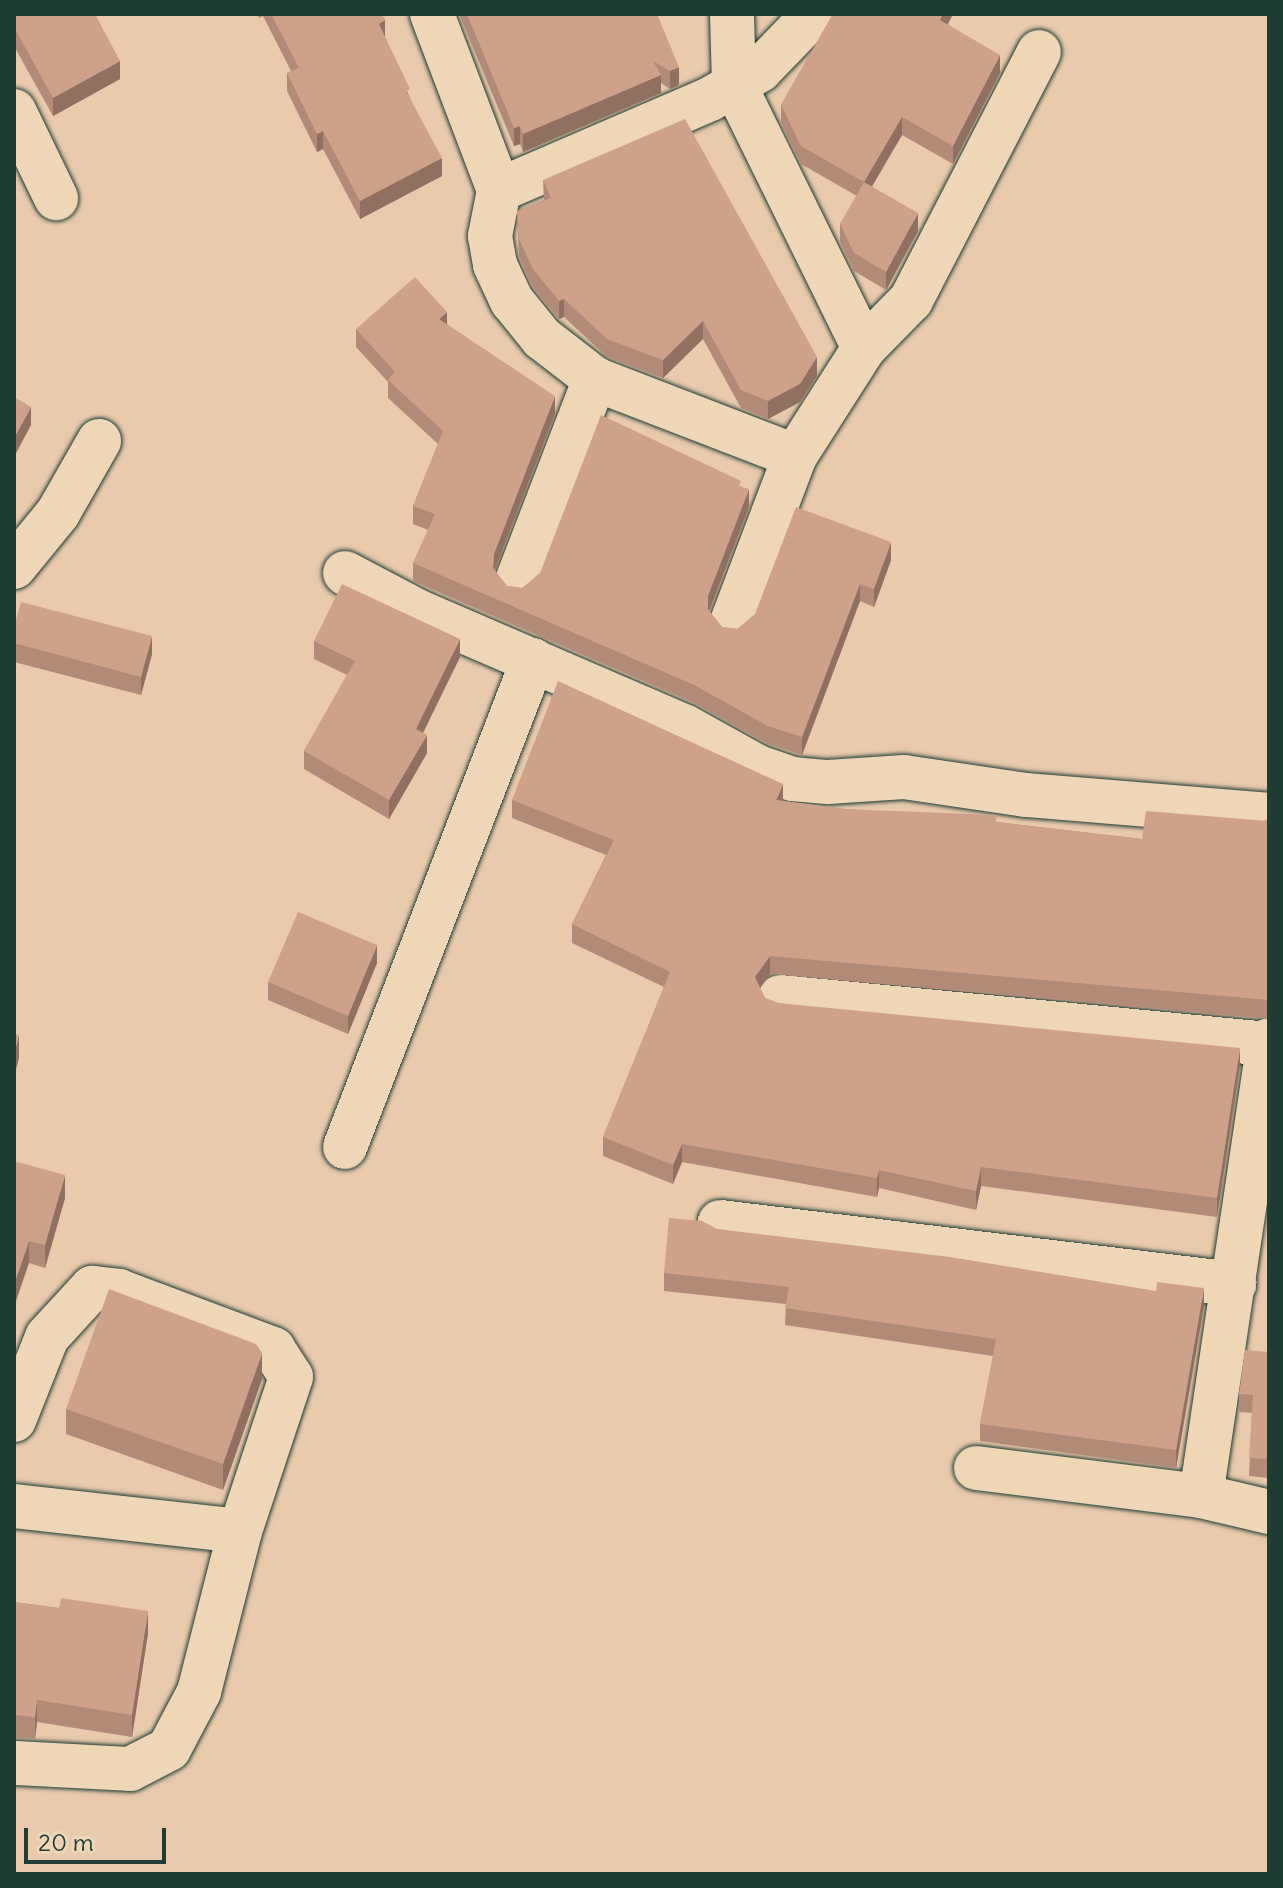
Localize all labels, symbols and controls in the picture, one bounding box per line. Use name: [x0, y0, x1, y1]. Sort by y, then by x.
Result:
scale bar: [28, 1812, 170, 1862]
text: 20 m: [38, 1827, 94, 1857]

